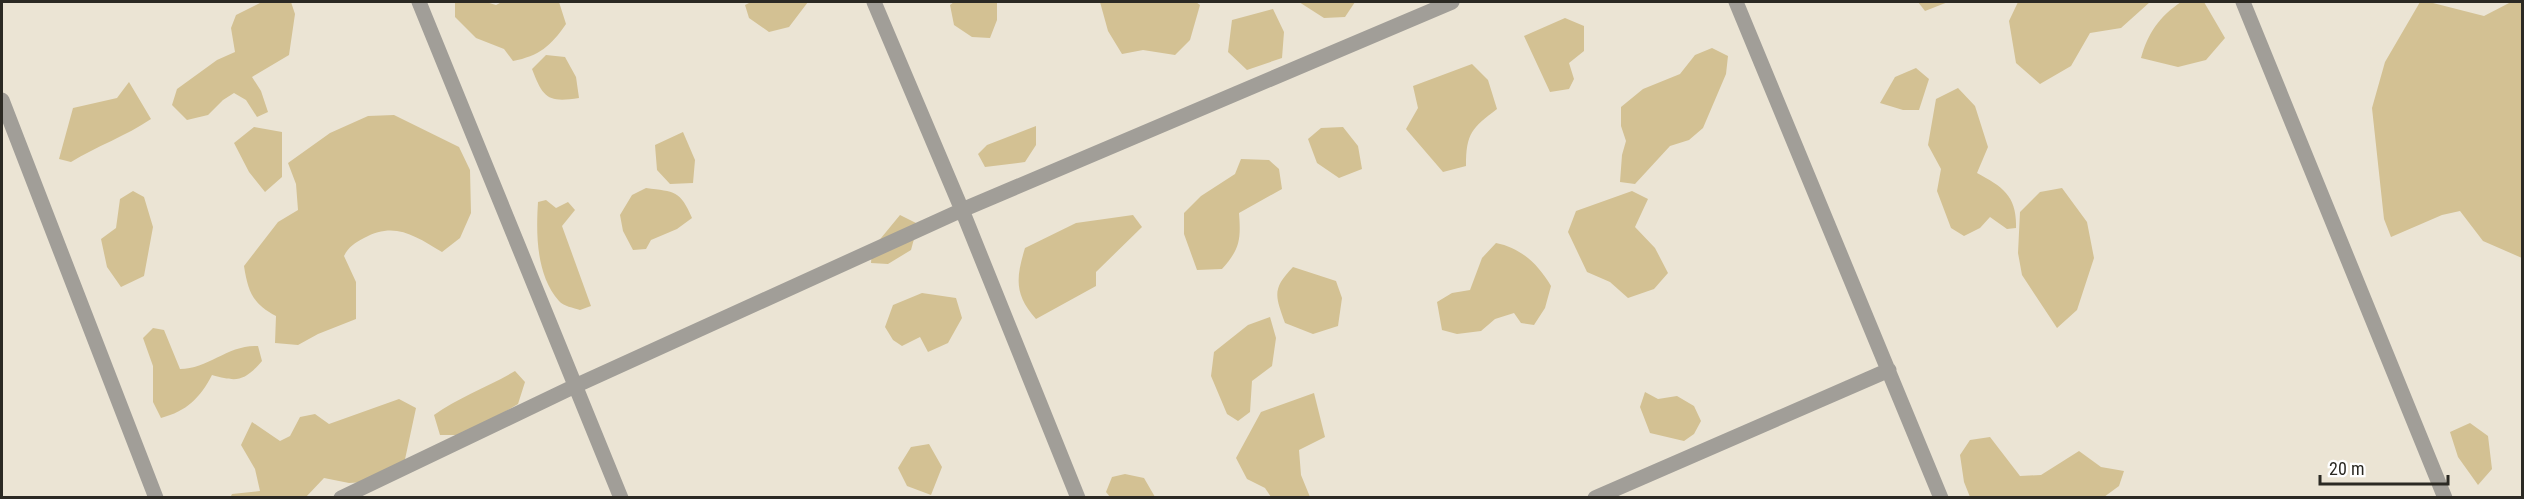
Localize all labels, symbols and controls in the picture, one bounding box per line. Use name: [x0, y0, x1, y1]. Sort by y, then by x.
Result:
scale bar: [2320, 448, 2448, 486]
text: 20 m: [2329, 458, 2364, 479]

